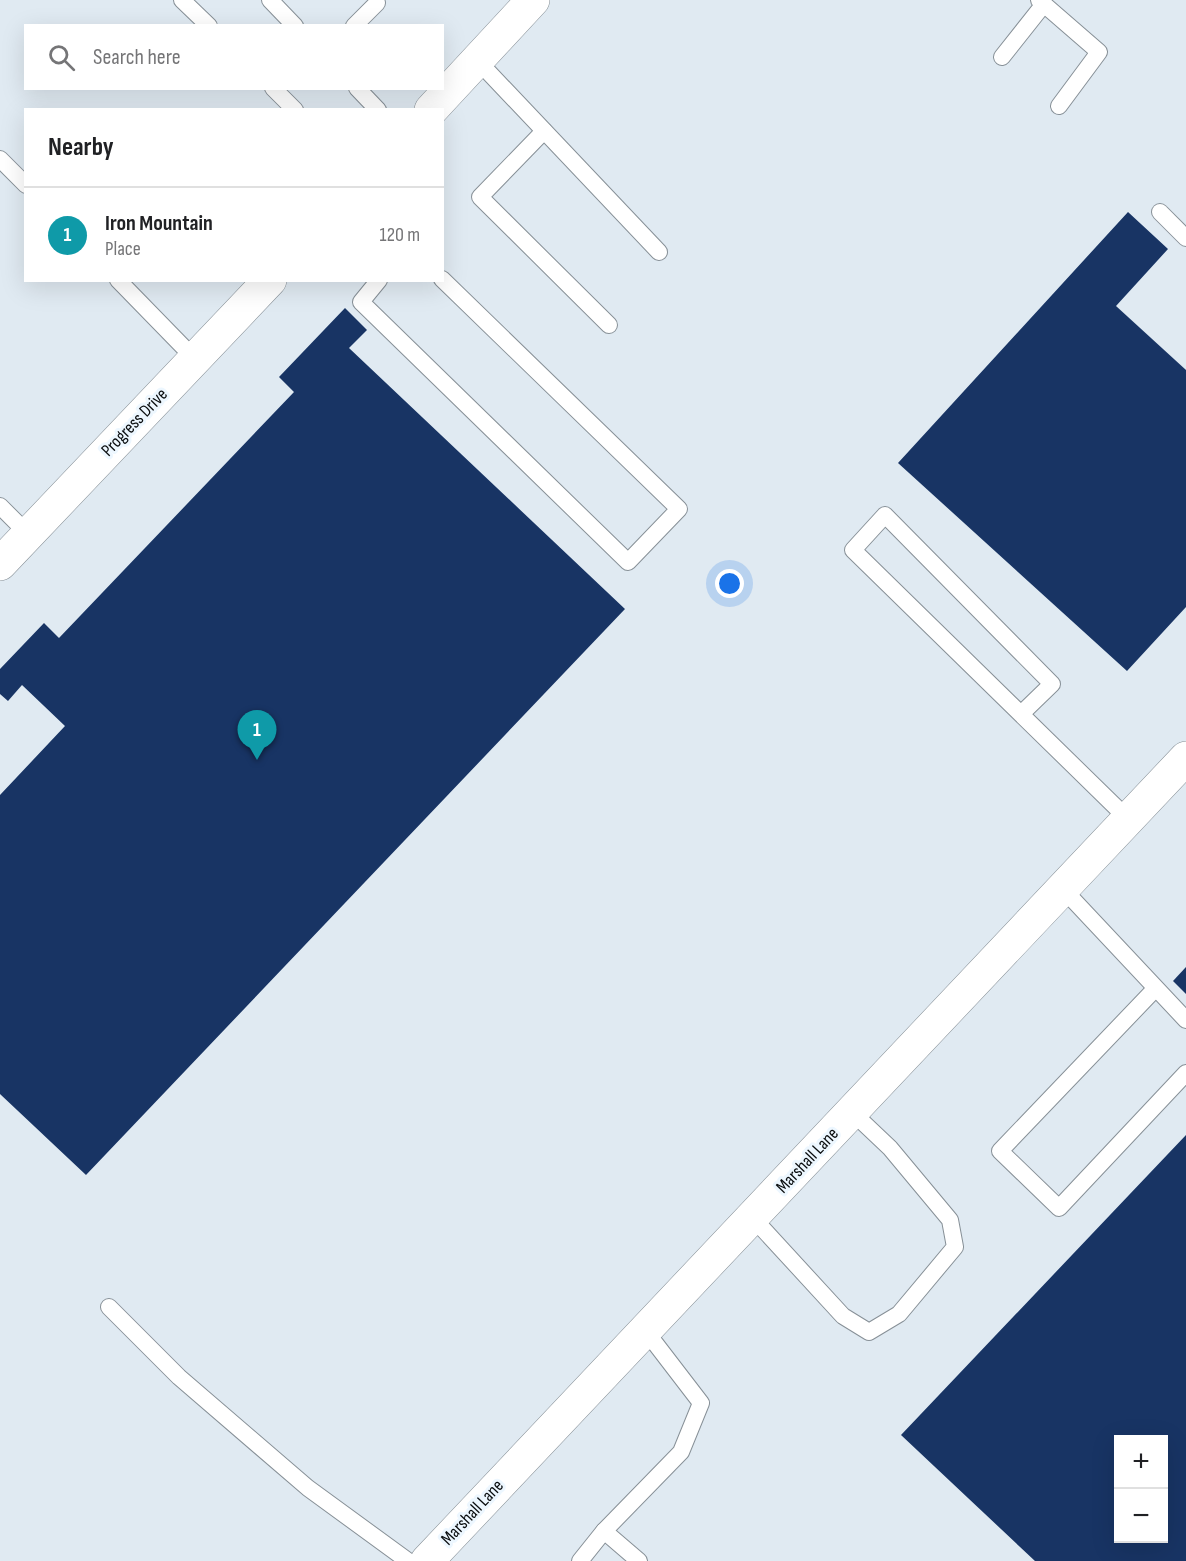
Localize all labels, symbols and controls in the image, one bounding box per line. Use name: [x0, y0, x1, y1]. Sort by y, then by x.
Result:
search box: [24, 24, 444, 90]
icon: search: [45, 41, 78, 74]
text: Search here: [93, 44, 180, 71]
text: Nearby: [48, 132, 114, 163]
text: Iron Mountain: [105, 210, 213, 237]
text: 1: [64, 223, 71, 247]
text: 120 m: [380, 223, 420, 247]
text: Place: [105, 237, 141, 261]
street label: Progress Drive: [97, 384, 172, 461]
your location: [715, 569, 744, 598]
pin: 1: [238, 710, 276, 760]
street label: Marshall Lane: [772, 1123, 843, 1197]
map controls: [1114, 1435, 1168, 1543]
button: +: [1114, 1435, 1168, 1489]
street label: Marshall Lane: [437, 1475, 508, 1549]
button: −: [1114, 1489, 1168, 1543]

